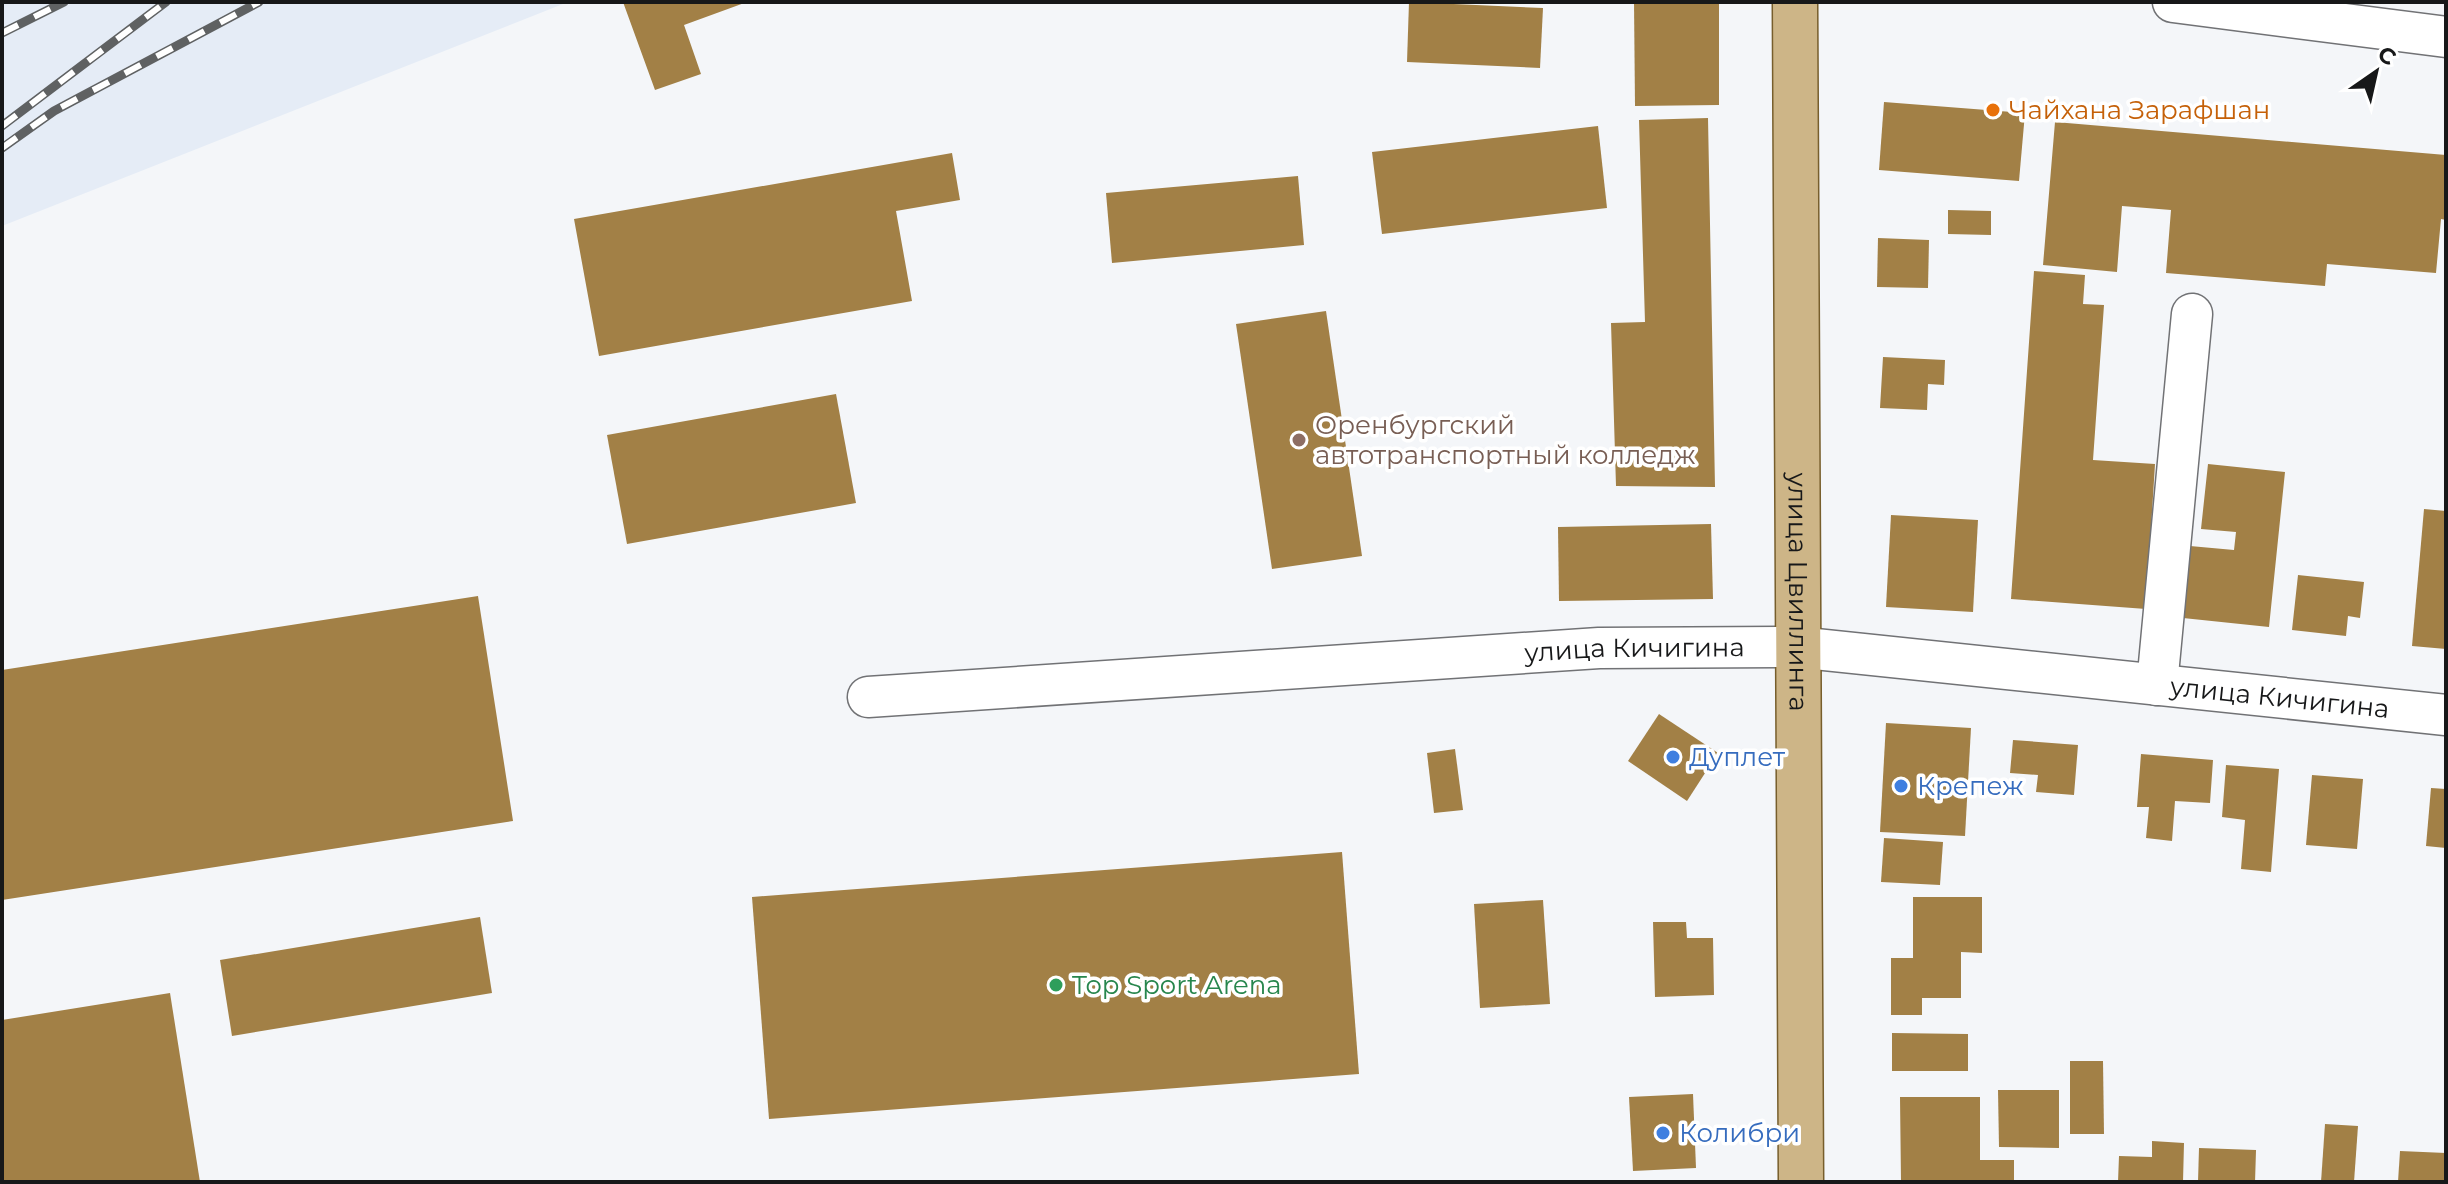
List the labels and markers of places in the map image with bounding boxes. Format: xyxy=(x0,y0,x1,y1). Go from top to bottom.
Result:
place label: Чайхана Зарафшан xyxy=(2009,94,2270,126)
marker: Чайхана Зарафшан xyxy=(1984,101,2002,119)
place label: Оренбургский автотранспортный колледж xyxy=(1315,409,1696,471)
marker: Оренбургский автотранспортный колледж xyxy=(1290,431,1308,449)
place label: Дуплет xyxy=(1689,741,1786,773)
marker: Дуплет xyxy=(1664,748,1682,766)
place label: Крепеж xyxy=(1917,770,2024,802)
marker: Крепеж xyxy=(1892,777,1910,795)
place label: Top Sport Arena xyxy=(1072,969,1282,1001)
marker: Top Sport Arena xyxy=(1047,976,1065,994)
place label: Колибри xyxy=(1679,1117,1800,1149)
marker: Колибри xyxy=(1654,1124,1672,1142)

